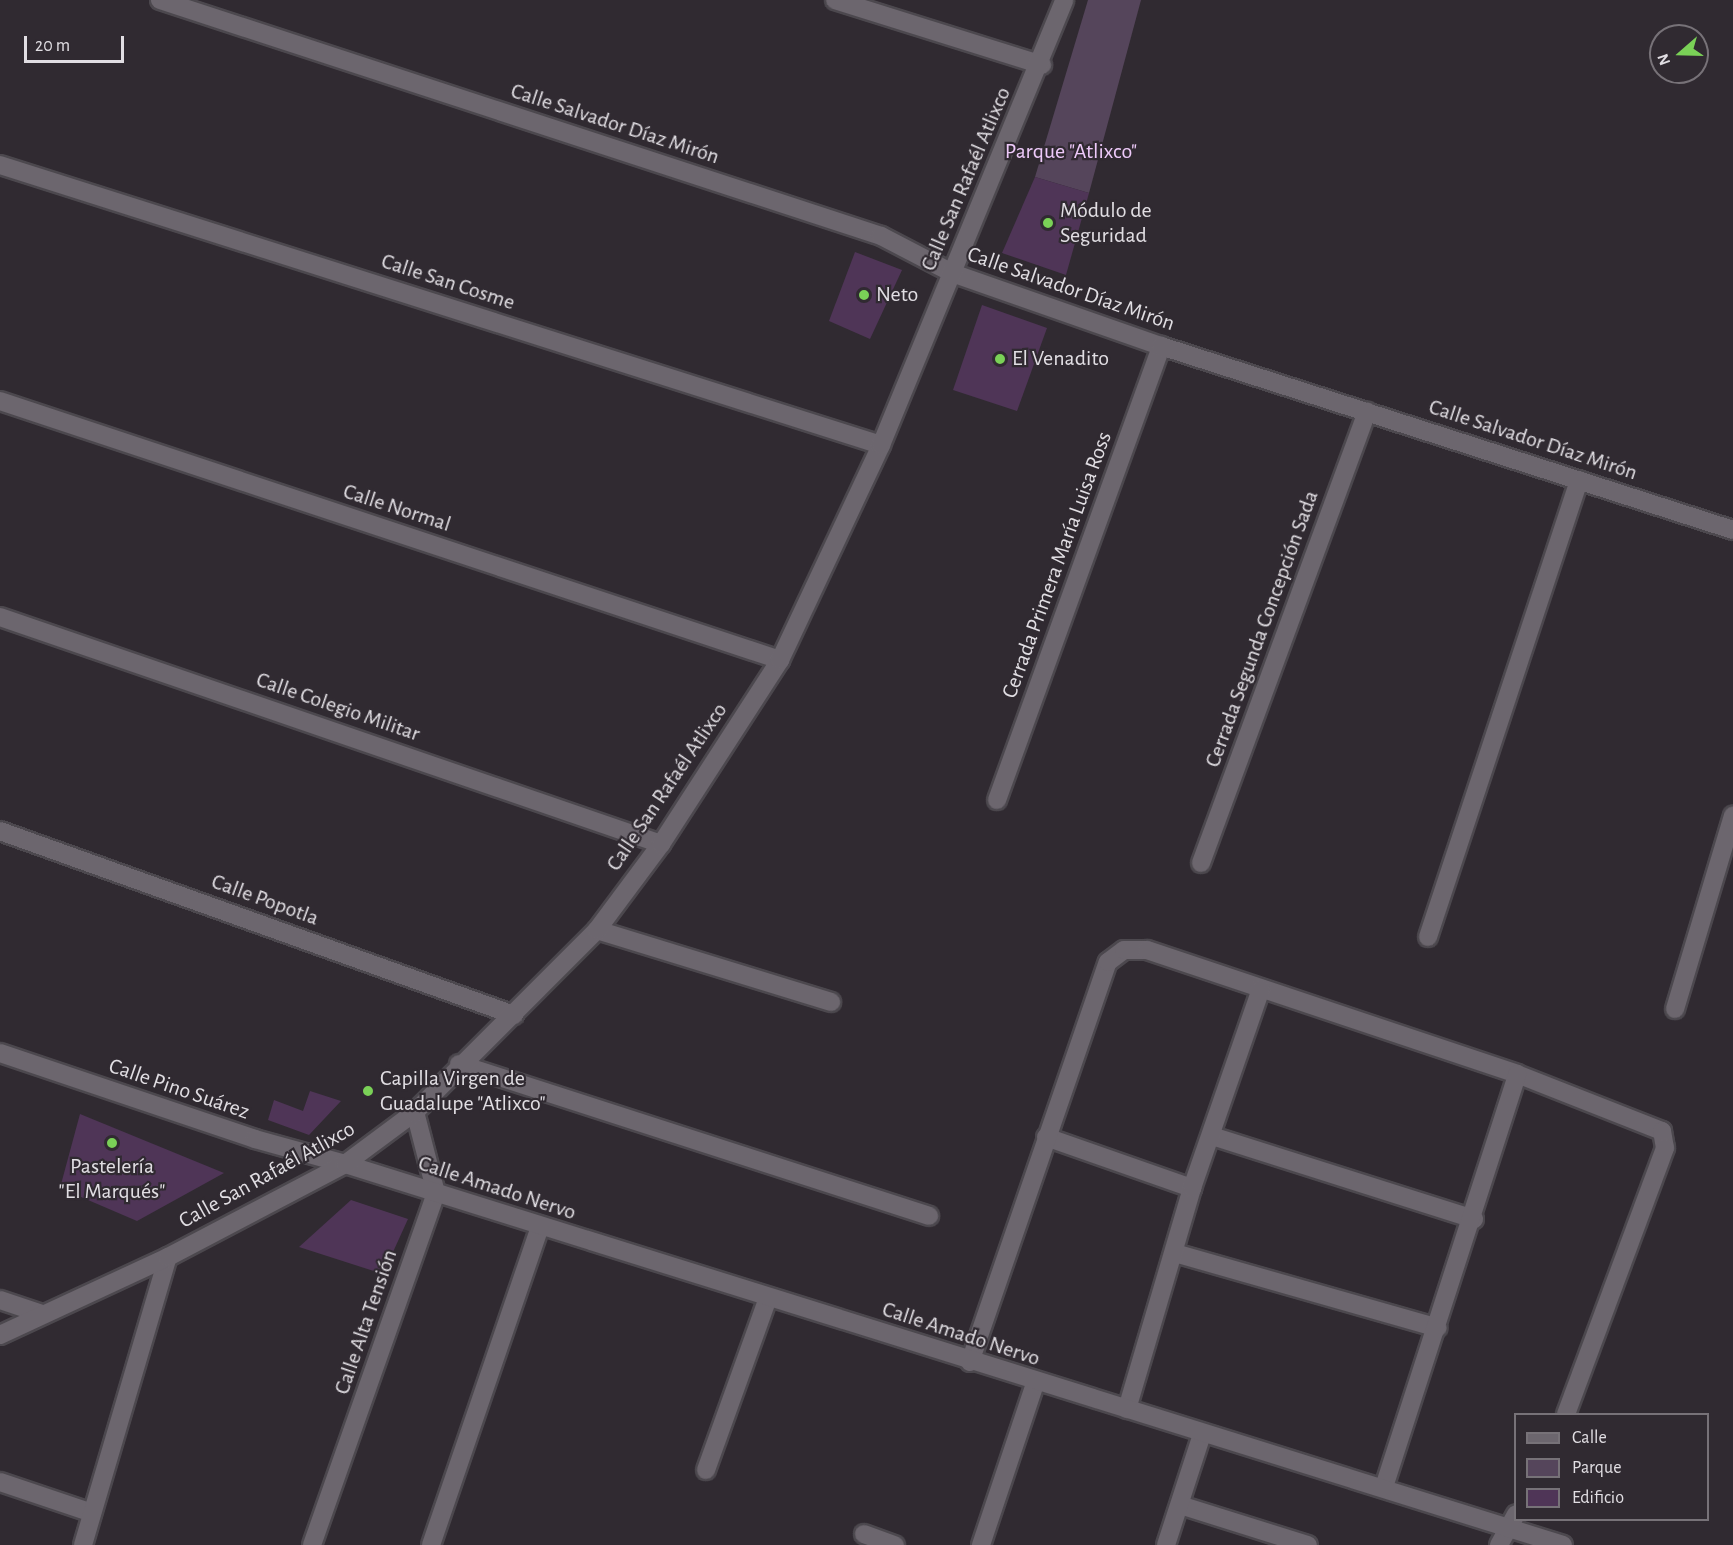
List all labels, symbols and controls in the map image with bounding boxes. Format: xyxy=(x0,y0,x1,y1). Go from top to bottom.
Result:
scale bar xyxy=(27,24,128,62)
north arrow xyxy=(1649,24,1709,84)
text: 20 m xyxy=(35,37,70,55)
text: N xyxy=(1655,52,1673,67)
street label: Calle Salvador Díaz Mirón xyxy=(507,78,723,170)
street label: Calle San Rafaél Atlixco xyxy=(915,83,1017,275)
park label: Parque "Atlixco" xyxy=(1005,139,1137,165)
place label: Módulo de Seguridad xyxy=(1060,197,1152,248)
marker: Módulo de Seguridad xyxy=(1041,216,1055,230)
street label: Calle Salvador Díaz Mirón xyxy=(964,241,1178,337)
street label: Calle San Cosme xyxy=(378,248,518,316)
place label: Neto xyxy=(876,282,918,308)
marker: Neto xyxy=(857,288,871,302)
place label: El Venadito xyxy=(1012,346,1109,372)
marker: El Venadito xyxy=(993,352,1007,366)
street label: Calle Salvador Díaz Mirón xyxy=(1425,394,1641,486)
street label: Cerrada Primera María Luisa Ross xyxy=(996,428,1118,702)
street label: Calle Normal xyxy=(340,478,454,538)
street label: Cerrada Segunda Concepción Sada xyxy=(1200,487,1324,771)
street label: Calle Colegio Militar xyxy=(253,667,423,747)
street label: Calle San Rafaél Atlixco xyxy=(601,698,733,876)
street label: Calle Popotla xyxy=(208,868,322,932)
street label: Calle Pino Suárez xyxy=(105,1053,253,1125)
place label: Capilla Virgen de Guadalupe "Atlixco" xyxy=(380,1065,546,1116)
marker: Capilla Virgen de Guadalupe "Atlixco" xyxy=(361,1084,375,1098)
street label: Calle San Rafaél Atlixco xyxy=(174,1116,360,1234)
marker: Pastelería "El Marqués" xyxy=(105,1136,119,1150)
street label: Calle Amado Nervo xyxy=(415,1150,579,1226)
place label: Pastelería "El Marqués" xyxy=(59,1153,165,1204)
street label: Calle Alta Tensión xyxy=(329,1246,403,1398)
street label: Calle Amado Nervo xyxy=(879,1296,1043,1372)
legend xyxy=(1514,1413,1709,1521)
text: Calle xyxy=(1572,1429,1607,1447)
text: Parque xyxy=(1572,1459,1621,1477)
text: Edificio xyxy=(1572,1489,1624,1507)

